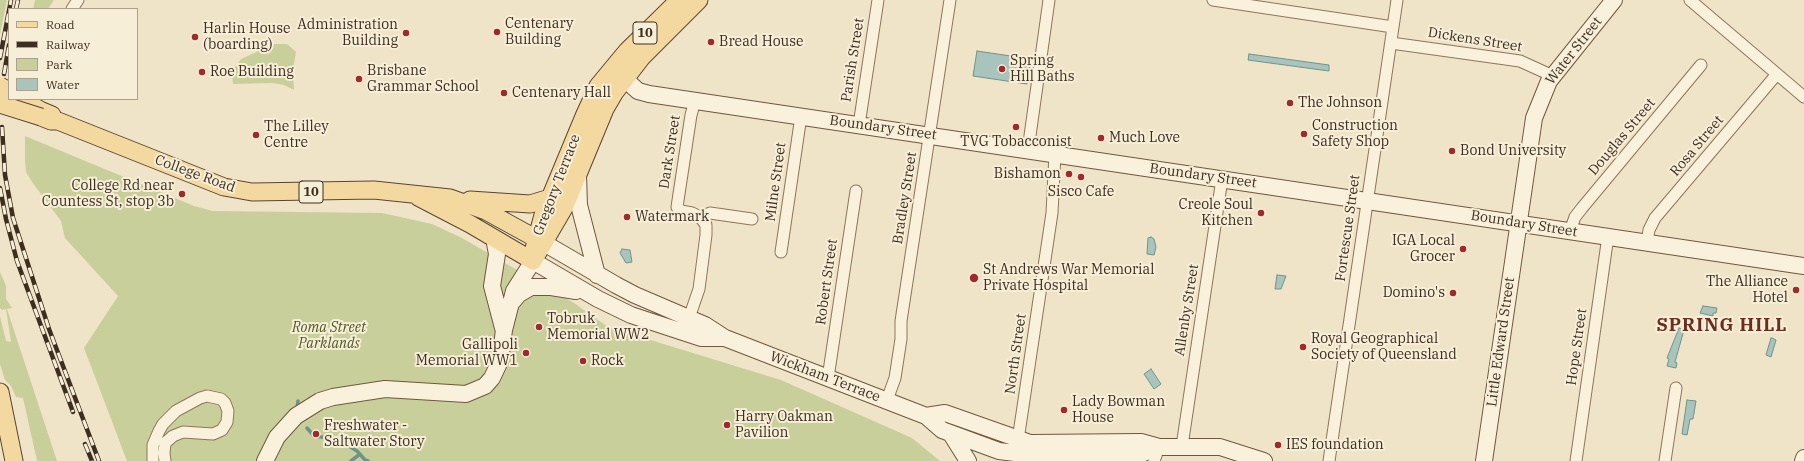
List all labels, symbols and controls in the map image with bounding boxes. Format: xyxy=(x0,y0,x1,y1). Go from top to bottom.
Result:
legend xyxy=(8,8,138,100)
street label: Water Street xyxy=(1542,14,1606,88)
place label: Centenary Building xyxy=(505,16,574,48)
text: Road xyxy=(46,17,75,32)
place label: Administration Building xyxy=(297,17,398,50)
street label: Parish Street xyxy=(838,17,868,103)
place label: Harlin House (boarding) xyxy=(203,21,291,54)
road number: 10 xyxy=(633,22,657,44)
street label: Dickens Street xyxy=(1427,24,1523,56)
marker: Centenary Building xyxy=(492,27,502,37)
marker: Administration Building xyxy=(401,28,411,38)
marker: Harlin House (boarding) xyxy=(190,32,200,42)
place label: Bread House xyxy=(719,34,804,50)
text: Railway xyxy=(46,37,90,52)
marker: Bread House xyxy=(706,37,716,47)
place label: Spring Hill Baths xyxy=(1010,53,1074,86)
text: Park xyxy=(46,57,72,72)
place label: Brisbane Grammar School xyxy=(367,63,479,96)
place label: Roe Building xyxy=(210,64,294,80)
marker: Spring Hill Baths xyxy=(997,64,1007,74)
marker: Roe Building xyxy=(197,67,207,77)
marker: Brisbane Grammar School xyxy=(354,74,364,84)
text: Water xyxy=(46,77,79,92)
place label: Centenary Hall xyxy=(512,85,611,101)
marker: Centenary Hall xyxy=(499,88,509,98)
place label: The Johnson xyxy=(1298,95,1382,111)
street label: Douglas Street xyxy=(1585,95,1659,179)
marker: The Johnson xyxy=(1285,98,1295,108)
street label: Boundary Street xyxy=(828,112,938,144)
street label: Rosa Street xyxy=(1667,112,1727,180)
street label: Dark Street xyxy=(656,114,684,190)
place label: Construction Safety Shop xyxy=(1312,118,1398,150)
place label: The Lilley Centre xyxy=(264,119,329,152)
marker: TVG Tobacconist xyxy=(1011,122,1021,132)
marker: Construction Safety Shop xyxy=(1299,129,1309,139)
marker: The Lilley Centre xyxy=(251,130,261,140)
place label: Much Love xyxy=(1109,130,1180,146)
street label: Gregory Terrace xyxy=(530,132,584,238)
marker: Much Love xyxy=(1096,133,1106,143)
place label: TVG Tobacconist xyxy=(960,134,1072,150)
street label: Milne Street xyxy=(762,141,790,223)
place label: Bond University xyxy=(1460,143,1566,159)
marker: Bond University xyxy=(1447,146,1457,156)
street label: Bradley Street xyxy=(889,151,921,245)
street label: College Road xyxy=(152,152,238,196)
street label: Boundary Street xyxy=(1148,160,1258,192)
place label: Bishamon xyxy=(994,166,1061,182)
marker: Bishamon xyxy=(1064,169,1074,179)
marker: Sisco Cafe xyxy=(1076,172,1086,182)
street label: Fortescue Street xyxy=(1332,174,1364,282)
place label: College Rd near Countess St, stop 3b xyxy=(42,178,174,210)
road number: 10 xyxy=(299,181,323,203)
place label: Sisco Cafe xyxy=(1048,184,1114,200)
marker: College Rd near Countess St, stop 3b xyxy=(177,189,187,199)
place label: Creole Soul Kitchen xyxy=(1179,197,1253,230)
street label: Boundary Street xyxy=(1469,207,1579,241)
marker: Creole Soul Kitchen xyxy=(1256,208,1266,218)
place label: Watermark xyxy=(635,209,709,225)
marker: Watermark xyxy=(622,212,632,222)
place label: IGA Local Grocer xyxy=(1392,233,1455,266)
street label: Robert Street xyxy=(813,238,841,326)
marker: IGA Local Grocer xyxy=(1458,244,1468,254)
place label: St Andrews War Memorial Private Hospital xyxy=(983,262,1154,294)
street label: Allenby Street xyxy=(1171,263,1203,357)
marker: St Andrews War Memorial Private Hospital xyxy=(968,272,980,284)
place label: The Alliance Hotel xyxy=(1706,274,1788,306)
street label: Little Edward Street xyxy=(1484,276,1518,408)
place label: Domino's xyxy=(1383,285,1445,301)
marker: The Alliance Hotel xyxy=(1791,285,1801,295)
marker: Domino's xyxy=(1448,288,1458,298)
street label: Hope Street xyxy=(1563,307,1591,387)
place label: Tobruk Memorial WW2 xyxy=(547,311,649,344)
street label: North Street xyxy=(1002,313,1030,395)
district label: SPRING HILL xyxy=(1657,315,1787,337)
park label: Roma Street Parklands xyxy=(292,320,366,352)
marker: Tobruk Memorial WW2 xyxy=(534,322,544,332)
place label: Royal Geographical Society of Queensland xyxy=(1311,331,1457,364)
place label: Gallipoli Memorial WW1 xyxy=(416,337,518,370)
marker: Royal Geographical Society of Queensland xyxy=(1298,342,1308,352)
marker: Gallipoli Memorial WW1 xyxy=(521,348,531,358)
street label: Wickham Terrace xyxy=(767,348,883,406)
place label: Rock xyxy=(591,353,624,369)
marker: Rock xyxy=(578,356,588,366)
place label: Lady Bowman House xyxy=(1072,394,1165,426)
marker: Lady Bowman House xyxy=(1059,405,1069,415)
place label: Harry Oakman Pavilion xyxy=(735,409,833,442)
place label: Freshwater - Saltwater Story xyxy=(324,418,424,450)
marker: Harry Oakman Pavilion xyxy=(722,420,732,430)
marker: Freshwater - Saltwater Story xyxy=(311,429,321,439)
place label: IES foundation xyxy=(1286,437,1384,453)
marker: IES foundation xyxy=(1273,440,1283,450)

